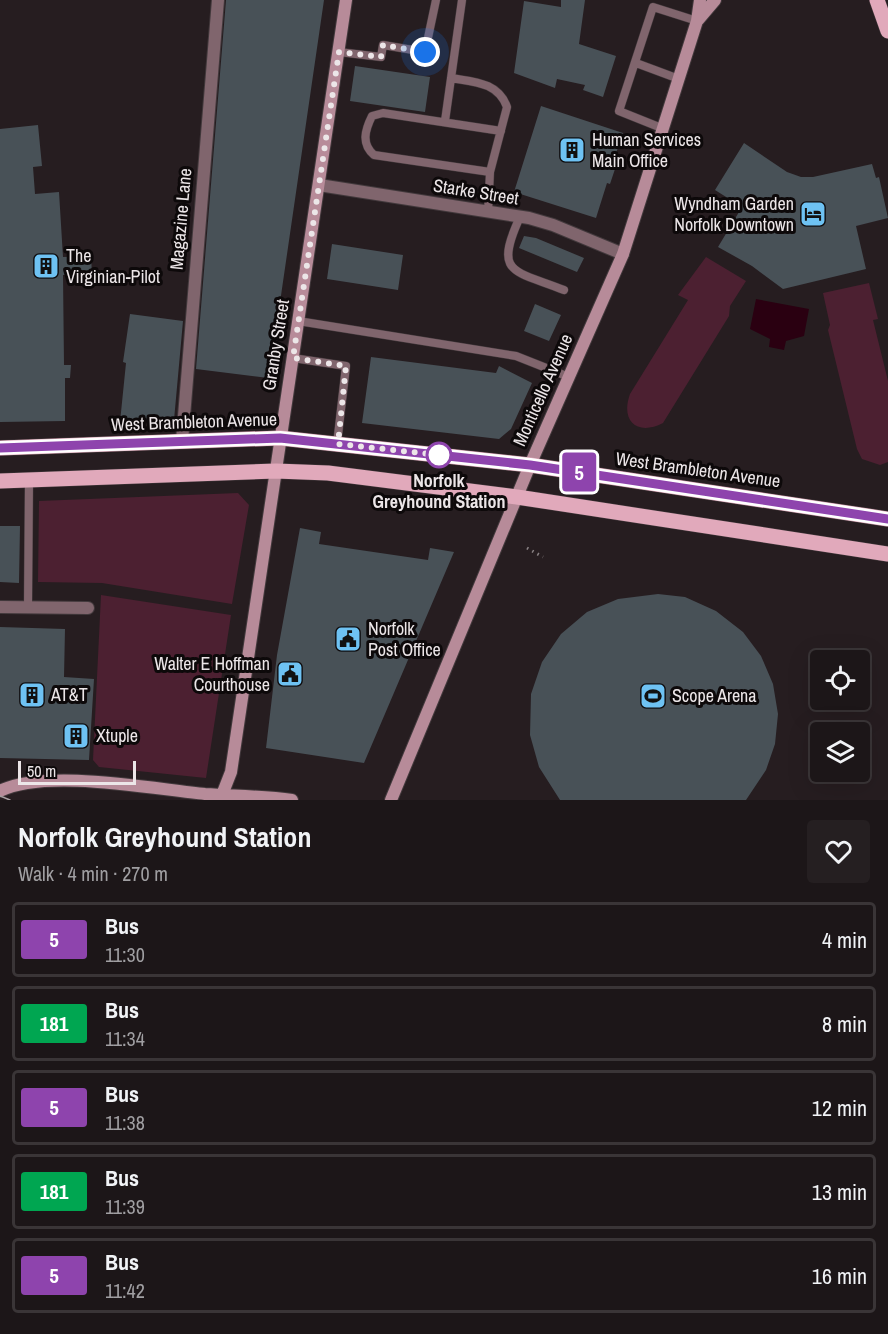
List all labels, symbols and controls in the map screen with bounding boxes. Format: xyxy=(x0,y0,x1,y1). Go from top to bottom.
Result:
your location xyxy=(410,37,440,67)
place label: Human Services Main Office xyxy=(592,127,701,173)
building icon: Human Services Main Office xyxy=(557,135,587,165)
street label: Magazine Lane xyxy=(164,167,197,271)
street label: Starke Street xyxy=(432,172,521,211)
place label: Wyndham Garden Norfolk Downtown xyxy=(674,191,794,237)
hotel icon: Wyndham Garden Norfolk Downtown xyxy=(798,199,828,229)
place label: The Virginian-Pilot xyxy=(66,243,160,289)
building icon: The Virginian-Pilot xyxy=(31,251,61,281)
street label: Granby Street xyxy=(256,298,295,392)
street label: Monticello Avenue xyxy=(507,330,578,450)
street label: West Brambleton Avenue xyxy=(111,406,277,437)
marker: Norfolk Greyhound Station xyxy=(426,442,452,468)
street label: West Brambleton Avenue xyxy=(614,446,782,493)
line badge: 5 xyxy=(560,452,598,492)
text: 5 xyxy=(574,458,584,487)
place label: Norfolk Greyhound Station xyxy=(373,468,505,514)
place label: Norfolk Post Office xyxy=(368,616,441,662)
public building icon: Norfolk Post Office xyxy=(333,624,363,654)
map controls xyxy=(810,650,870,782)
button: locate xyxy=(810,650,870,710)
place label: Walter E Hoffman Courthouse xyxy=(154,651,270,697)
public building icon: Walter E Hoffman Courthouse xyxy=(275,659,305,689)
building icon: AT&T xyxy=(17,680,47,710)
sports icon: Scope Arena xyxy=(638,681,668,711)
place label: AT&T xyxy=(50,682,88,707)
place label: Scope Arena xyxy=(672,683,757,708)
building icon: Xtuple xyxy=(61,721,91,751)
button: layers xyxy=(810,722,870,782)
place label: Xtuple xyxy=(96,723,138,748)
scale bar xyxy=(18,758,136,786)
text: 50 m xyxy=(27,760,56,782)
text: Norfolk Greyhound Station xyxy=(18,818,311,856)
button: heart xyxy=(807,820,870,883)
text: Walk · 4 min · 270 m xyxy=(18,860,168,887)
text: Bus xyxy=(105,911,139,941)
text: 5 xyxy=(49,925,59,954)
text: 4 min xyxy=(822,925,867,955)
text: 11:30 xyxy=(105,941,145,968)
text: Bus xyxy=(105,995,139,1025)
text: 181 xyxy=(40,1009,68,1038)
text: 8 min xyxy=(822,1009,867,1039)
text: 11:34 xyxy=(105,1025,145,1052)
text: Bus xyxy=(105,1079,139,1109)
text: 5 xyxy=(49,1093,59,1122)
text: 12 min xyxy=(812,1093,867,1123)
text: 11:38 xyxy=(105,1109,145,1136)
text: Bus xyxy=(105,1163,139,1193)
text: 181 xyxy=(40,1177,68,1206)
text: 13 min xyxy=(812,1177,867,1207)
text: 11:39 xyxy=(105,1193,145,1220)
text: Bus xyxy=(105,1247,139,1277)
text: 5 xyxy=(49,1261,59,1290)
text: 16 min xyxy=(812,1261,867,1291)
text: 11:42 xyxy=(105,1277,145,1304)

